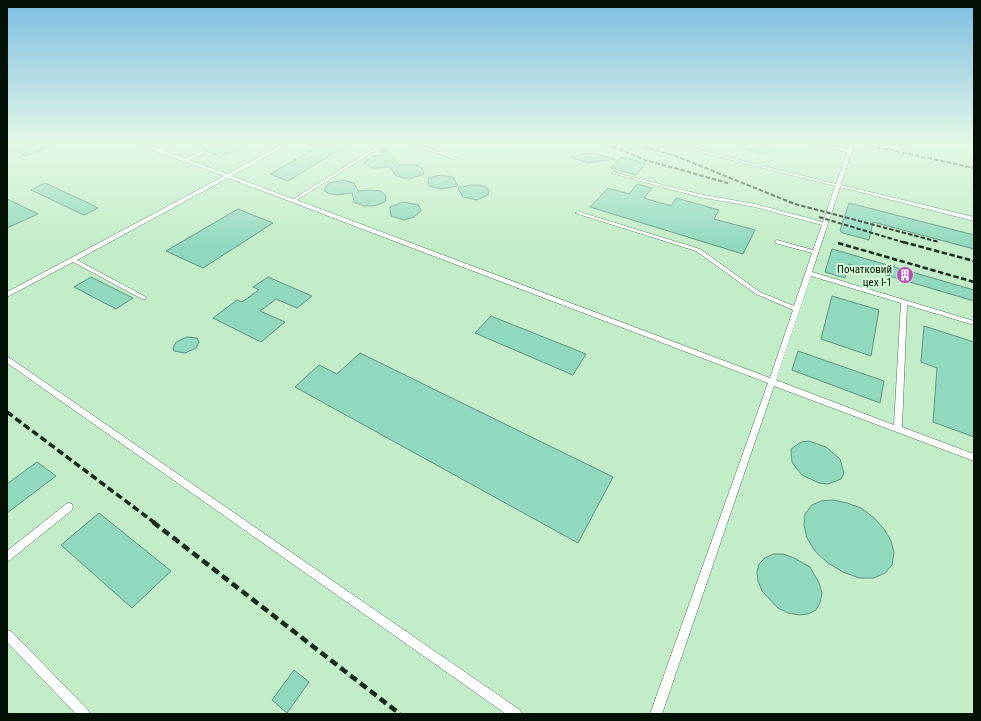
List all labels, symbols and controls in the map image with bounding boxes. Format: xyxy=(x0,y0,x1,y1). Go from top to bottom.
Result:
place label: Початковий цех І-1 xyxy=(837,263,892,289)
building icon: Початковий цех І-1 xyxy=(895,265,915,285)

